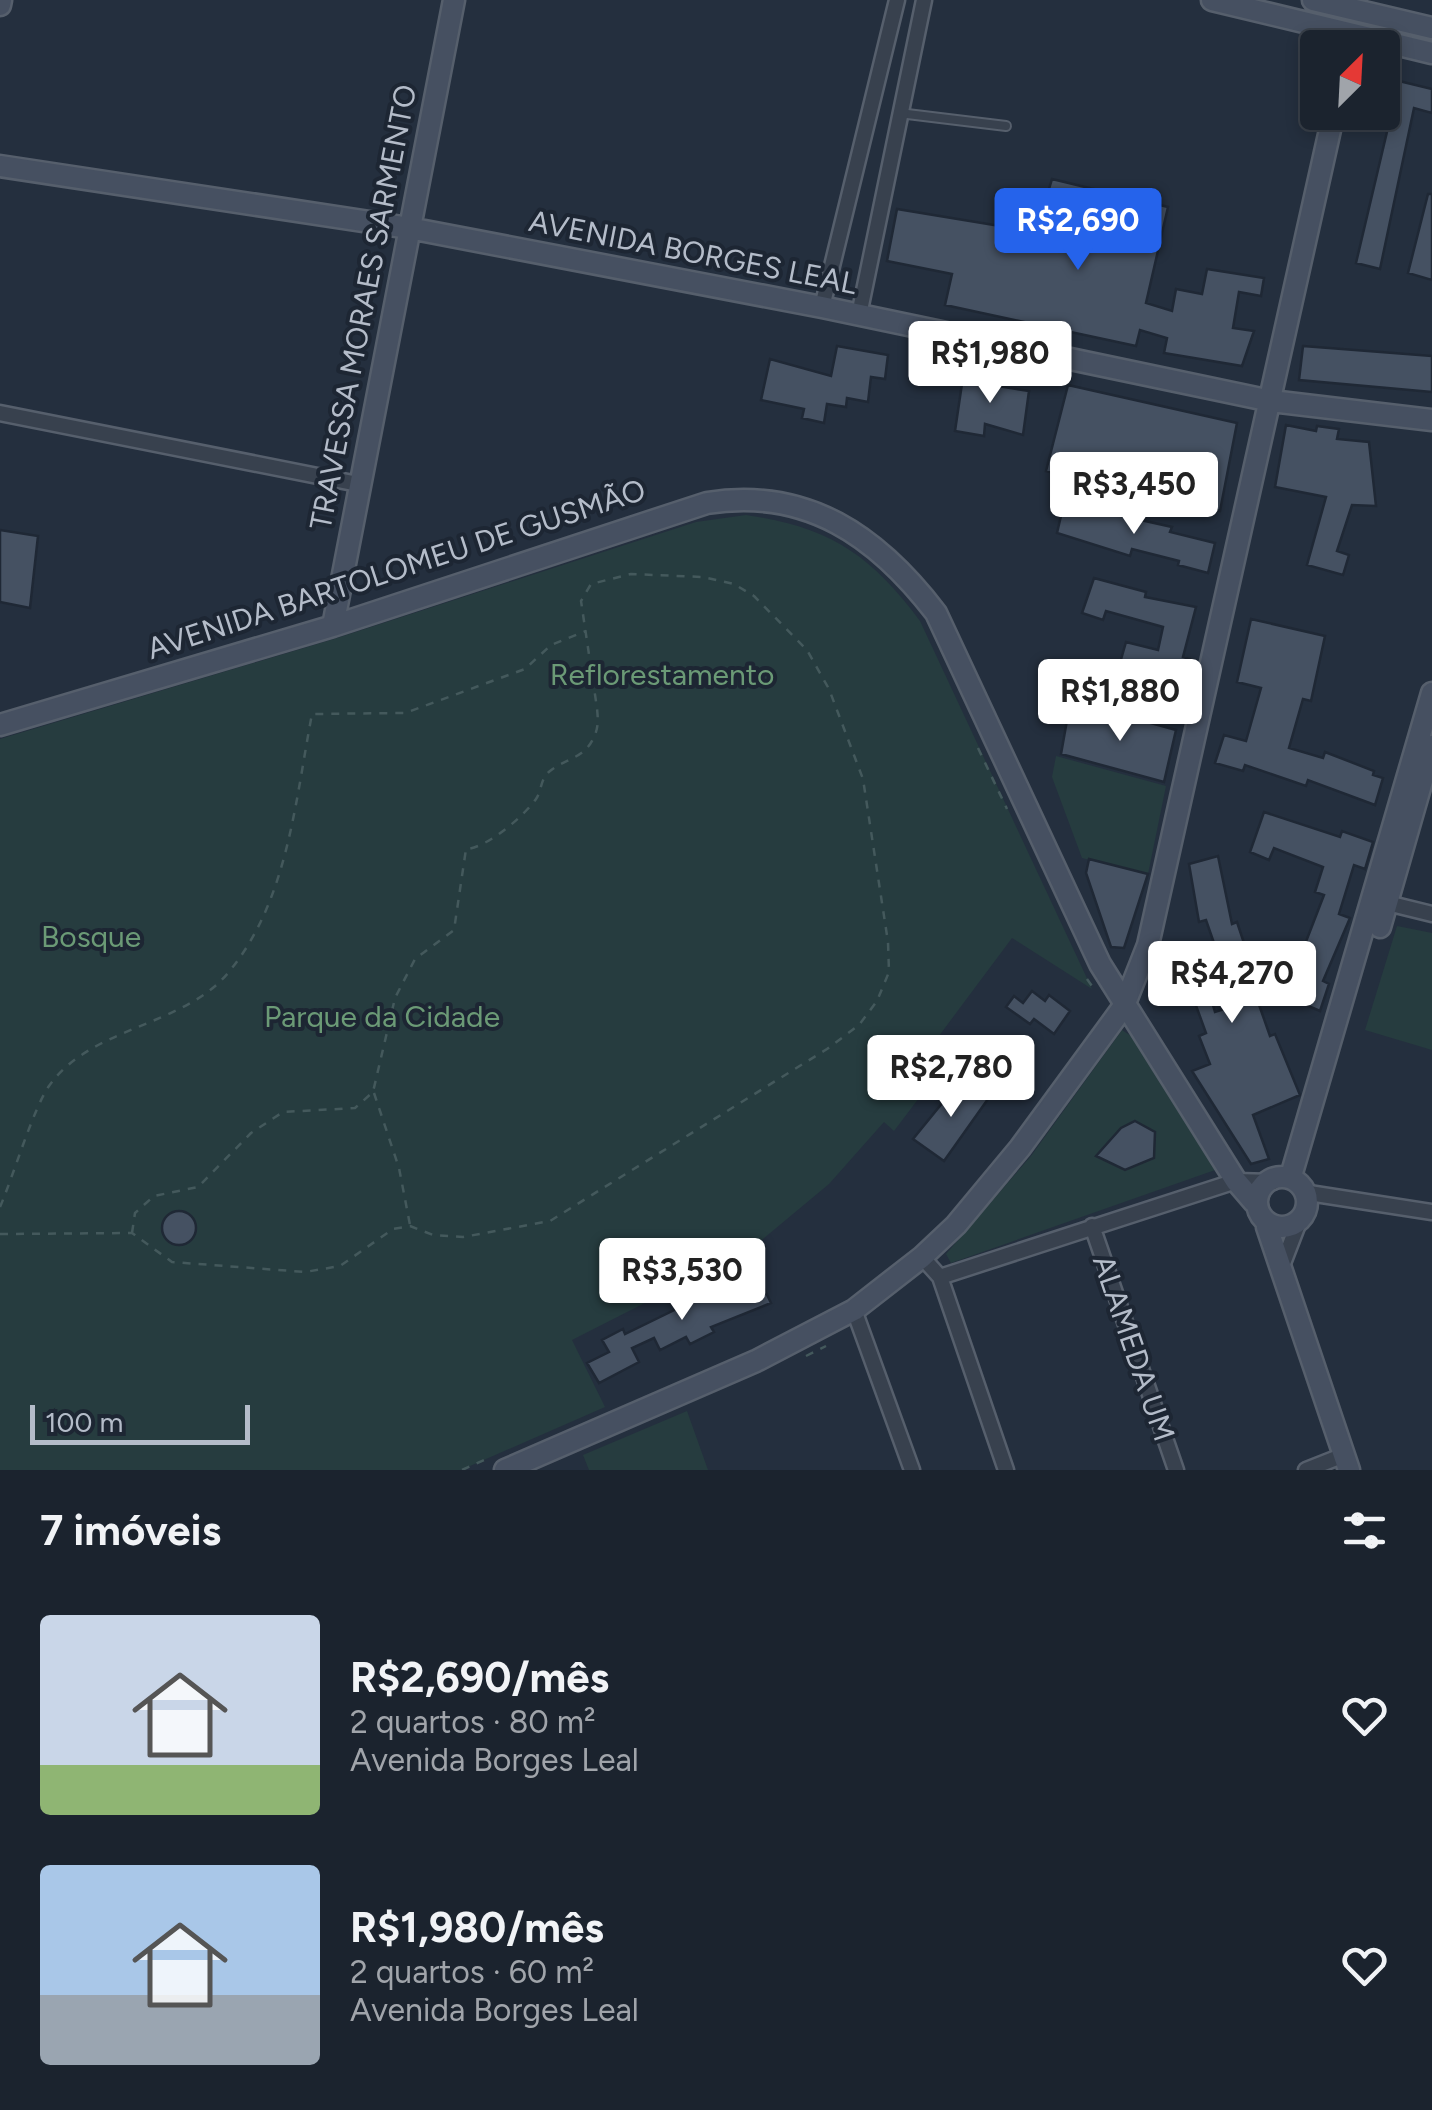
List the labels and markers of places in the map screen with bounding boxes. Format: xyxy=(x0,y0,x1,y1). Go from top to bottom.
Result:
pin: R$2,690 xyxy=(986,188,1170,273)
pin: R$1,980 xyxy=(898,321,1082,406)
pin: R$3,450 xyxy=(1042,452,1226,537)
pin: R$1,880 xyxy=(1028,659,1212,744)
pin: R$4,270 xyxy=(1140,941,1324,1026)
pin: R$2,780 xyxy=(859,1035,1043,1120)
pin: R$3,530 xyxy=(590,1238,774,1323)

